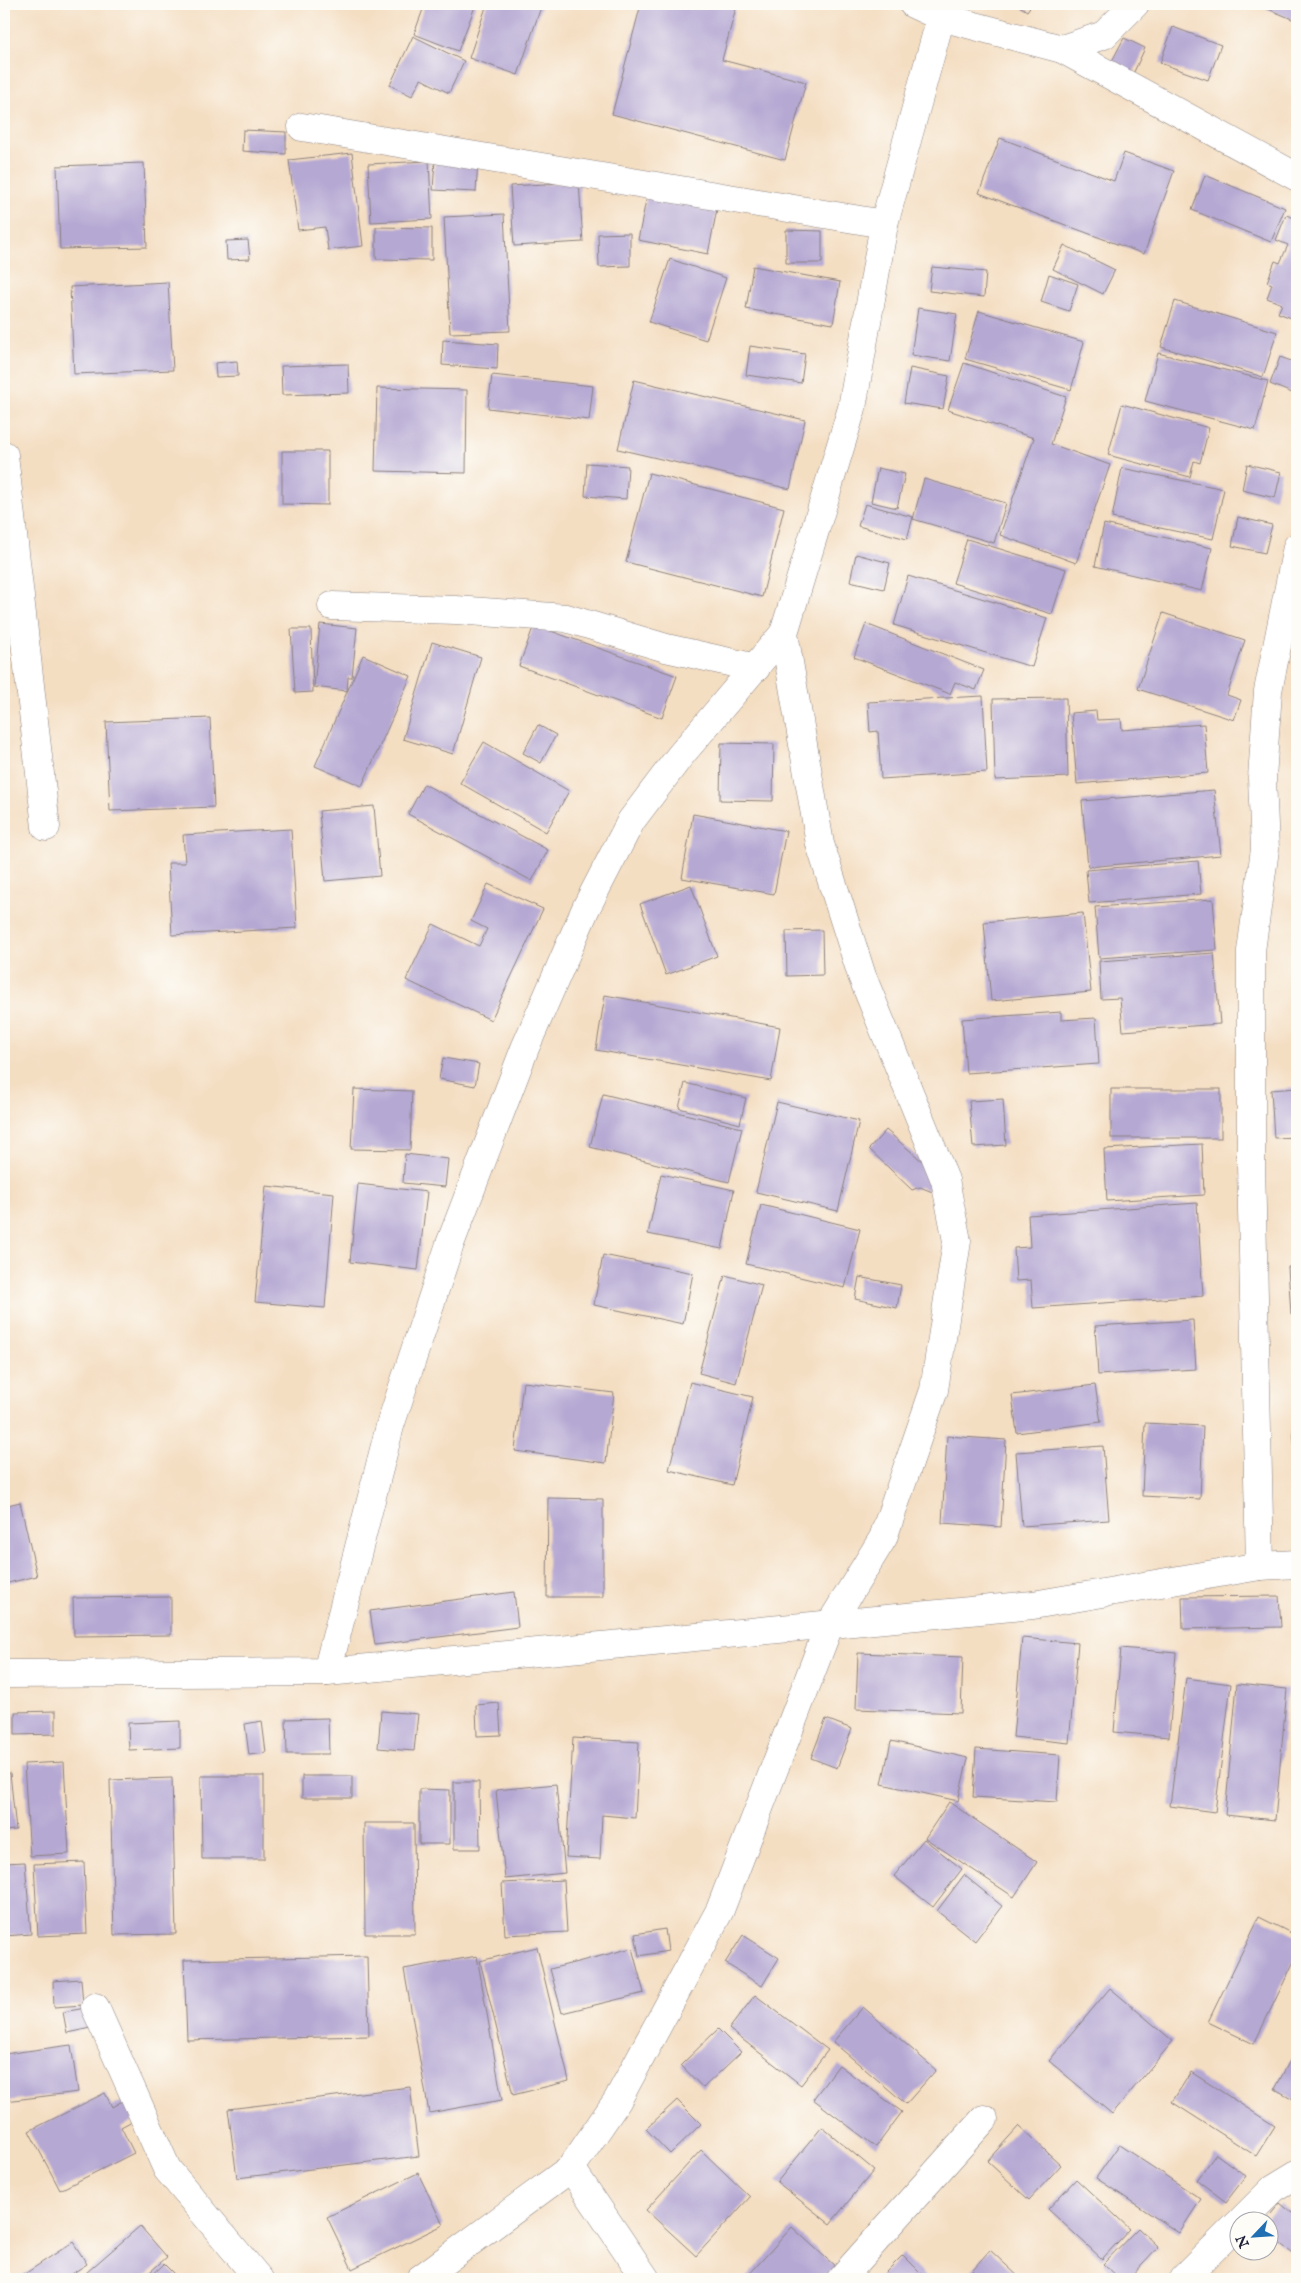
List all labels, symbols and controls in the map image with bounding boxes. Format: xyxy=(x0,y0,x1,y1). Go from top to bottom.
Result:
north arrow xyxy=(1228,2210,1278,2260)
text: N xyxy=(1232,2232,1254,2251)

